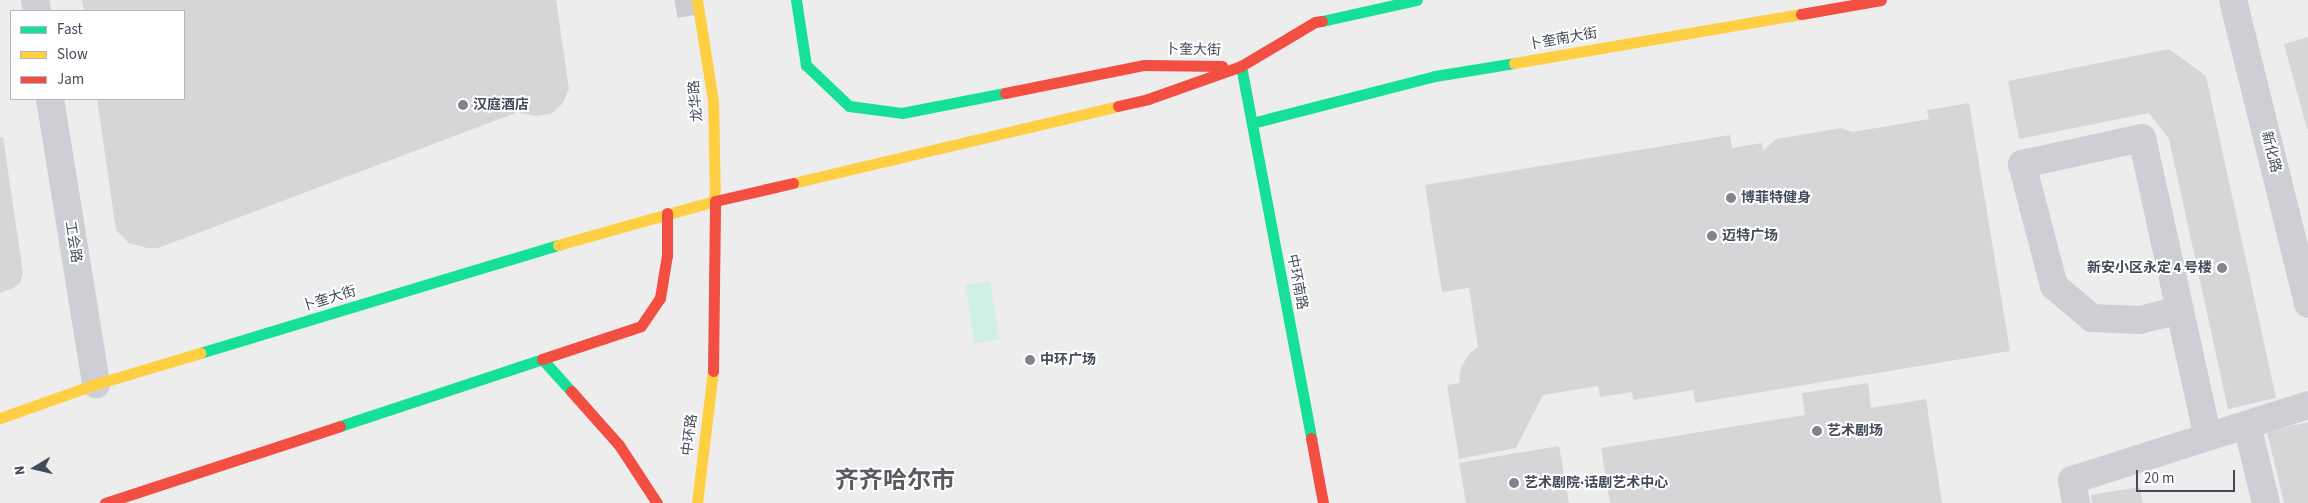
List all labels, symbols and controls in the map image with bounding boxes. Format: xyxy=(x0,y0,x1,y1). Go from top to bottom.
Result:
legend xyxy=(10,10,185,100)
text: Fast xyxy=(57,19,83,40)
street label: 卜奎南大街 xyxy=(1527,25,1599,53)
street label: 卜奎大街 xyxy=(1165,41,1221,59)
text: Slow xyxy=(57,44,88,65)
text: Jam xyxy=(57,69,84,90)
street label: 龙华路 xyxy=(686,79,706,123)
place label: 汉庭酒店 xyxy=(473,97,529,113)
marker: 汉庭酒店 xyxy=(457,99,469,111)
street label: 新化路 xyxy=(2258,130,2284,174)
place label: 博菲特健身 xyxy=(1741,190,1811,206)
marker: 博菲特健身 xyxy=(1725,192,1737,204)
street label: 工会路 xyxy=(61,220,85,264)
place label: 迈特广场 xyxy=(1722,228,1778,244)
marker: 迈特广场 xyxy=(1706,230,1718,242)
street label: 中环南路 xyxy=(1283,253,1311,311)
place label: 新安小区永定 4 号楼 xyxy=(2087,260,2212,276)
marker: 新安小区永定 4 号楼 xyxy=(2216,262,2228,274)
street label: 卜奎大街 xyxy=(300,283,358,315)
place label: 中环广场 xyxy=(1040,352,1096,368)
marker: 中环广场 xyxy=(1024,354,1036,366)
street label: 中环路 xyxy=(679,413,701,457)
place label: 艺术剧场 xyxy=(1827,423,1883,439)
marker: 艺术剧场 xyxy=(1811,425,1823,437)
north arrow xyxy=(10,443,60,493)
scale bar xyxy=(2138,460,2237,492)
text: N xyxy=(10,464,31,477)
district label: 齐齐哈尔市 xyxy=(835,467,955,495)
text: 20 m xyxy=(2144,468,2174,489)
place label: 艺术剧院·话剧艺术中心 xyxy=(1524,475,1668,491)
marker: 艺术剧院·话剧艺术中心 xyxy=(1508,477,1520,489)

